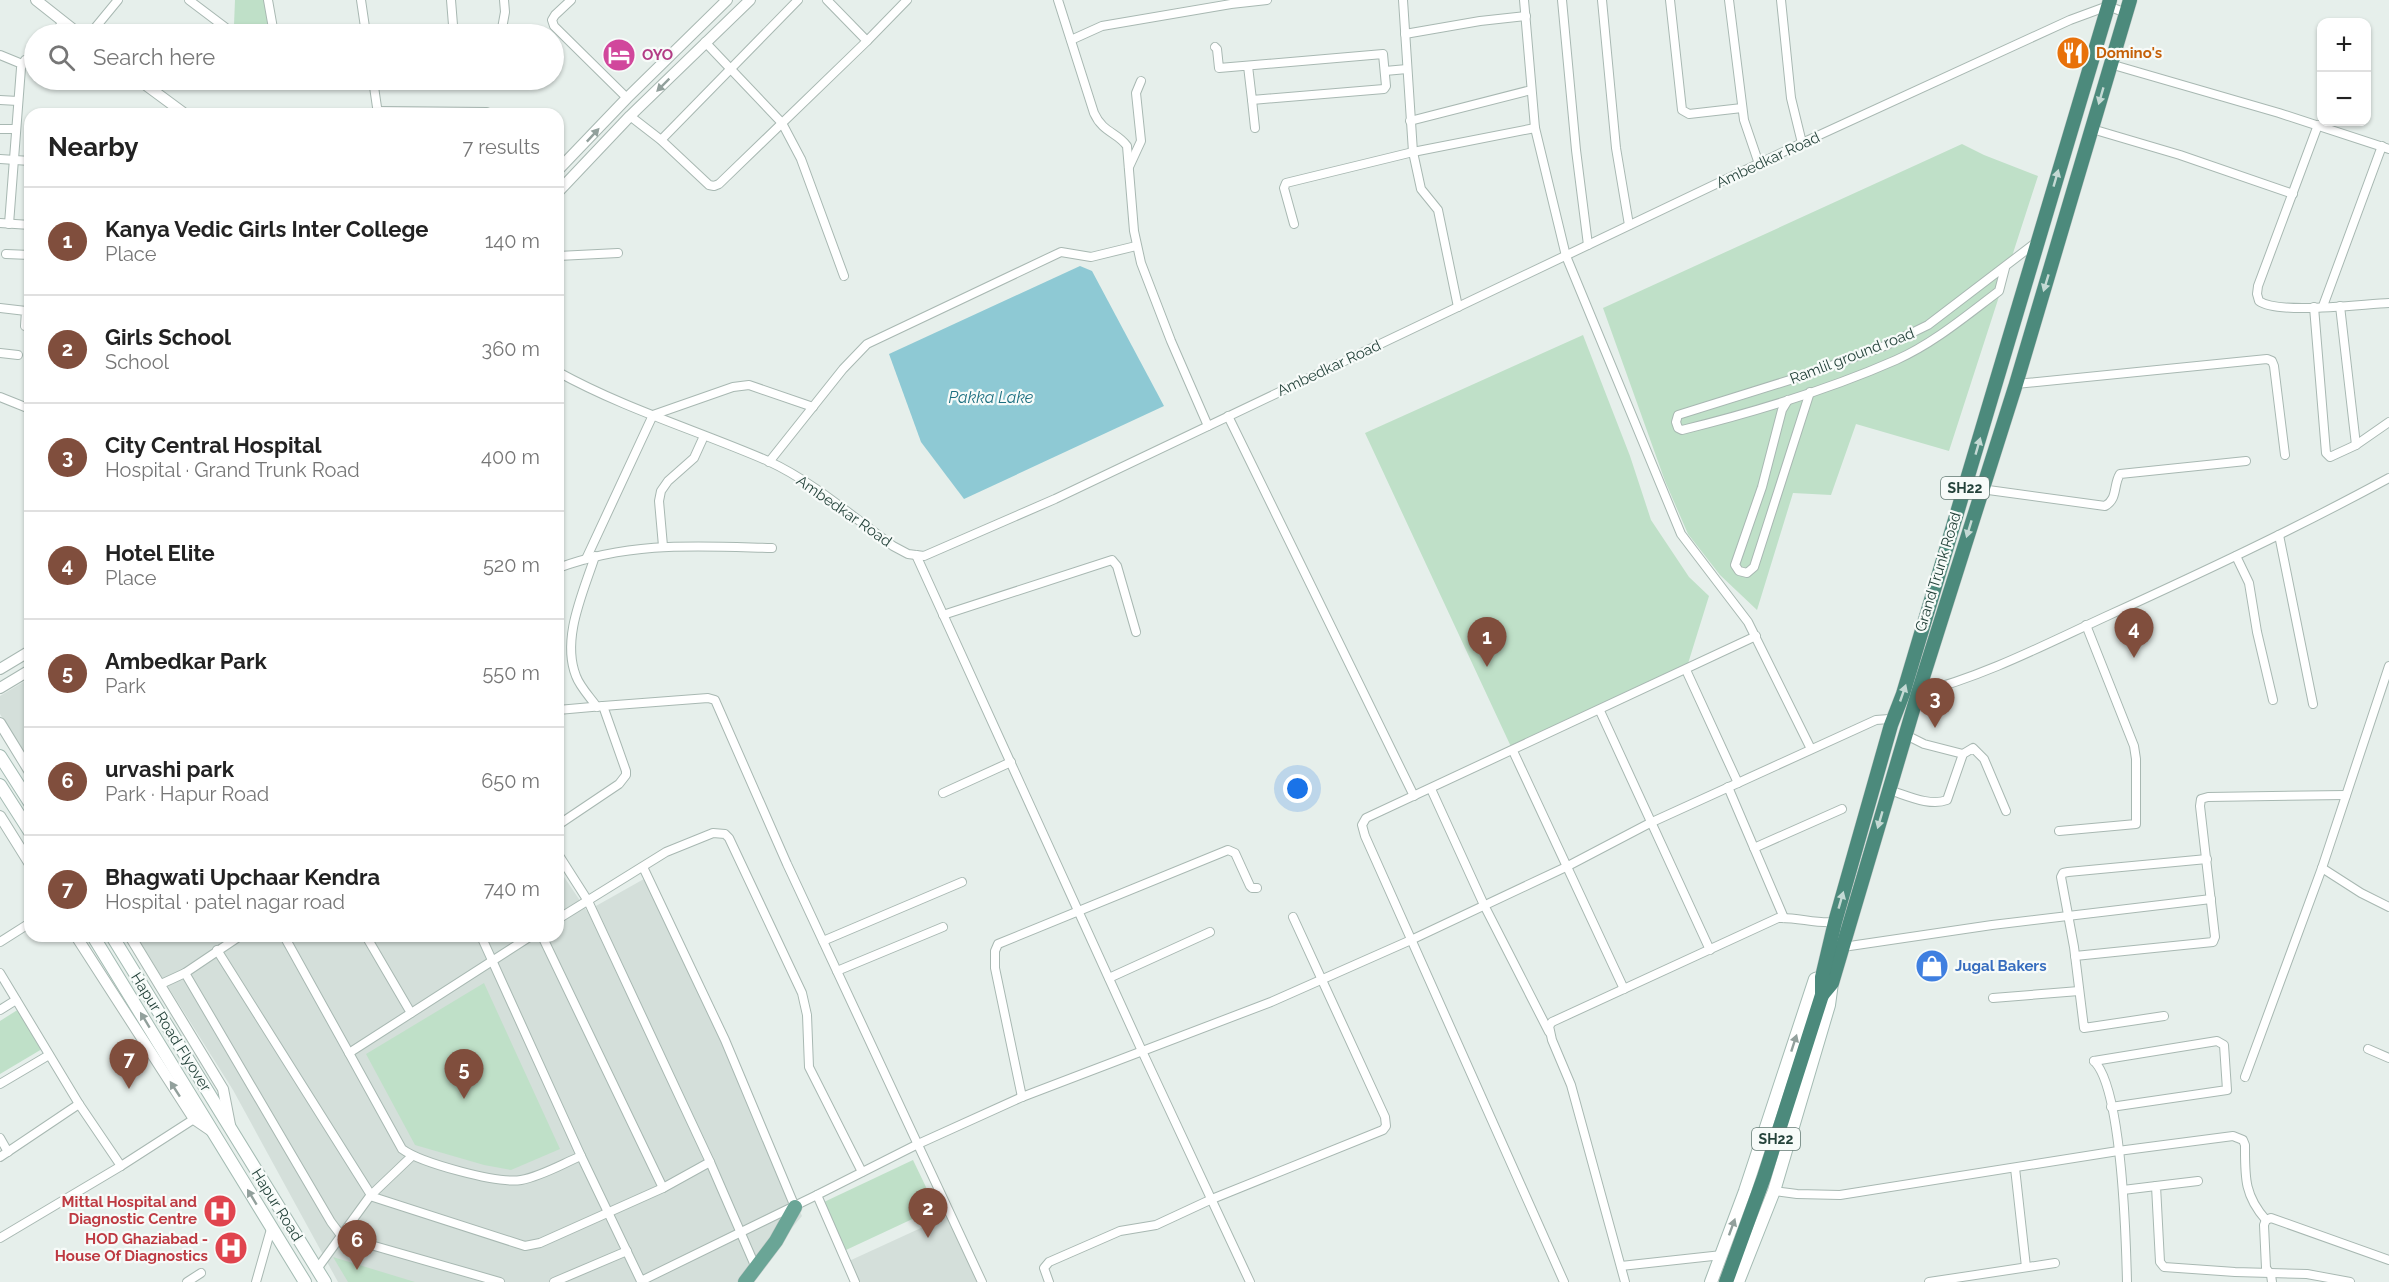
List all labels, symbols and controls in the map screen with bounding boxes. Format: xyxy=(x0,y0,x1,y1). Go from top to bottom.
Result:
map controls xyxy=(2317,18,2371,126)
button: + xyxy=(2317,18,2371,72)
search box xyxy=(24,24,564,90)
restaurant icon: Domino's xyxy=(2055,35,2091,71)
hotel icon: OYO xyxy=(601,37,637,73)
icon: search xyxy=(45,41,78,74)
text: Search here xyxy=(93,44,215,70)
place label: Domino's xyxy=(2096,44,2162,62)
place label: OYO xyxy=(642,46,673,64)
button: − xyxy=(2317,72,2371,126)
one-way arrow xyxy=(656,77,670,91)
one-way arrow xyxy=(2096,87,2105,105)
one-way arrow xyxy=(586,128,599,143)
street label: Ambedkar Road xyxy=(1713,128,1823,192)
text: Nearby xyxy=(48,132,138,162)
text: 7 results xyxy=(462,135,540,159)
one-way arrow xyxy=(2052,169,2061,187)
text: Kanya Vedic Girls Inter College xyxy=(105,216,429,242)
text: 1 xyxy=(63,229,72,253)
text: 140 m xyxy=(485,229,540,253)
text: Place xyxy=(105,242,156,266)
one-way arrow xyxy=(2041,274,2050,292)
text: Girls School xyxy=(105,324,231,350)
street label: Ramlil ground road xyxy=(1787,324,1917,388)
street label: Ambedkar Road xyxy=(1274,336,1384,400)
text: 2 xyxy=(62,337,73,361)
text: 360 m xyxy=(482,337,540,361)
text: School xyxy=(105,350,169,374)
water label: Pakka Lake xyxy=(949,388,1034,407)
text: City Central Hospital xyxy=(105,432,322,458)
one-way arrow xyxy=(1973,437,1983,455)
text: 3 xyxy=(62,445,73,469)
text: 400 m xyxy=(481,445,540,469)
text: Hospital · Grand Trunk Road xyxy=(105,458,360,482)
street label: Ambedkar Road xyxy=(793,471,895,551)
road number: SH22 xyxy=(1941,477,1989,499)
street label: Grand Trunk Road xyxy=(1911,510,1965,634)
one-way arrow xyxy=(1964,520,1973,538)
text: Hotel Elite xyxy=(105,540,215,566)
text: 4 xyxy=(62,553,73,577)
text: 520 m xyxy=(483,553,540,577)
text: Place xyxy=(105,566,156,590)
pin: 4 xyxy=(2114,608,2154,658)
pin: 1 xyxy=(1468,618,1506,667)
text: Ambedkar Park xyxy=(105,648,267,674)
text: 5 xyxy=(62,661,73,685)
text: 550 m xyxy=(482,661,540,685)
text: Park xyxy=(105,674,146,698)
pin: 3 xyxy=(1916,678,1954,728)
one-way arrow xyxy=(1899,684,1908,702)
text: urvashi park xyxy=(105,756,234,782)
text: 6 xyxy=(61,769,74,793)
text: 650 m xyxy=(481,769,540,793)
your location xyxy=(1283,774,1312,803)
text: Park · Hapur Road xyxy=(105,782,269,806)
one-way arrow xyxy=(1875,811,1884,829)
text: Bhagwati Upchaar Kendra xyxy=(105,864,380,890)
text: 7 xyxy=(62,877,73,901)
text: 740 m xyxy=(484,877,540,901)
text: Hospital · patel nagar road xyxy=(105,890,345,914)
one-way arrow xyxy=(1837,891,1846,909)
shop icon: Jugal Bakers xyxy=(1914,948,1950,984)
place label: Jugal Bakers xyxy=(1955,957,2047,975)
street label: Hapur Road Flyover xyxy=(127,969,215,1095)
one-way arrow xyxy=(139,1012,150,1028)
one-way arrow xyxy=(1790,1034,1799,1052)
pin: 7 xyxy=(110,1040,148,1089)
pin: 5 xyxy=(444,1050,484,1099)
one-way arrow xyxy=(169,1081,180,1097)
road number: SH22 xyxy=(1752,1128,1800,1150)
street label: Hapur Road xyxy=(248,1165,306,1245)
pin: 2 xyxy=(908,1188,948,1238)
one-way arrow xyxy=(246,1189,257,1205)
place label: Mittal Hospital and Diagnostic Centre xyxy=(62,1193,197,1228)
hospital icon: Mittal Hospital and Diagnostic Centre xyxy=(202,1193,238,1229)
one-way arrow xyxy=(1727,1218,1737,1236)
pin: 6 xyxy=(338,1220,376,1270)
place label: HOD Ghaziabad - House Of Diagnostics xyxy=(55,1230,208,1265)
hospital icon: HOD Ghaziabad - House Of Diagnostics xyxy=(213,1230,249,1266)

